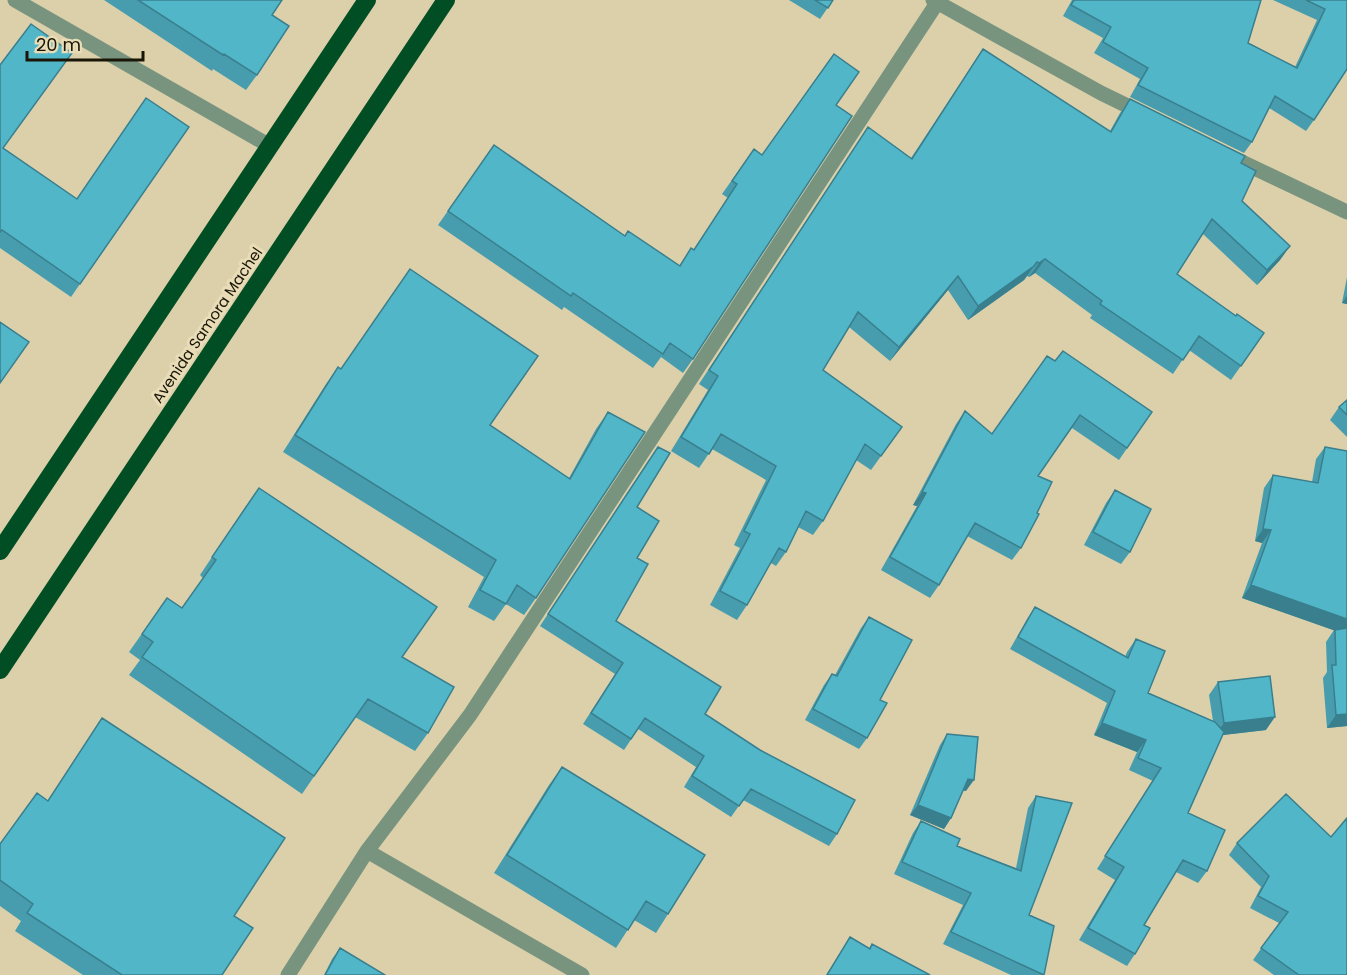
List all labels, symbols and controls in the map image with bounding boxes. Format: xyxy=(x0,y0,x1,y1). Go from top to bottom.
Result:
scale bar xyxy=(27,24,142,62)
text: 20 m xyxy=(36,32,81,57)
street label: Avenida Samora Machel xyxy=(147,243,267,407)

